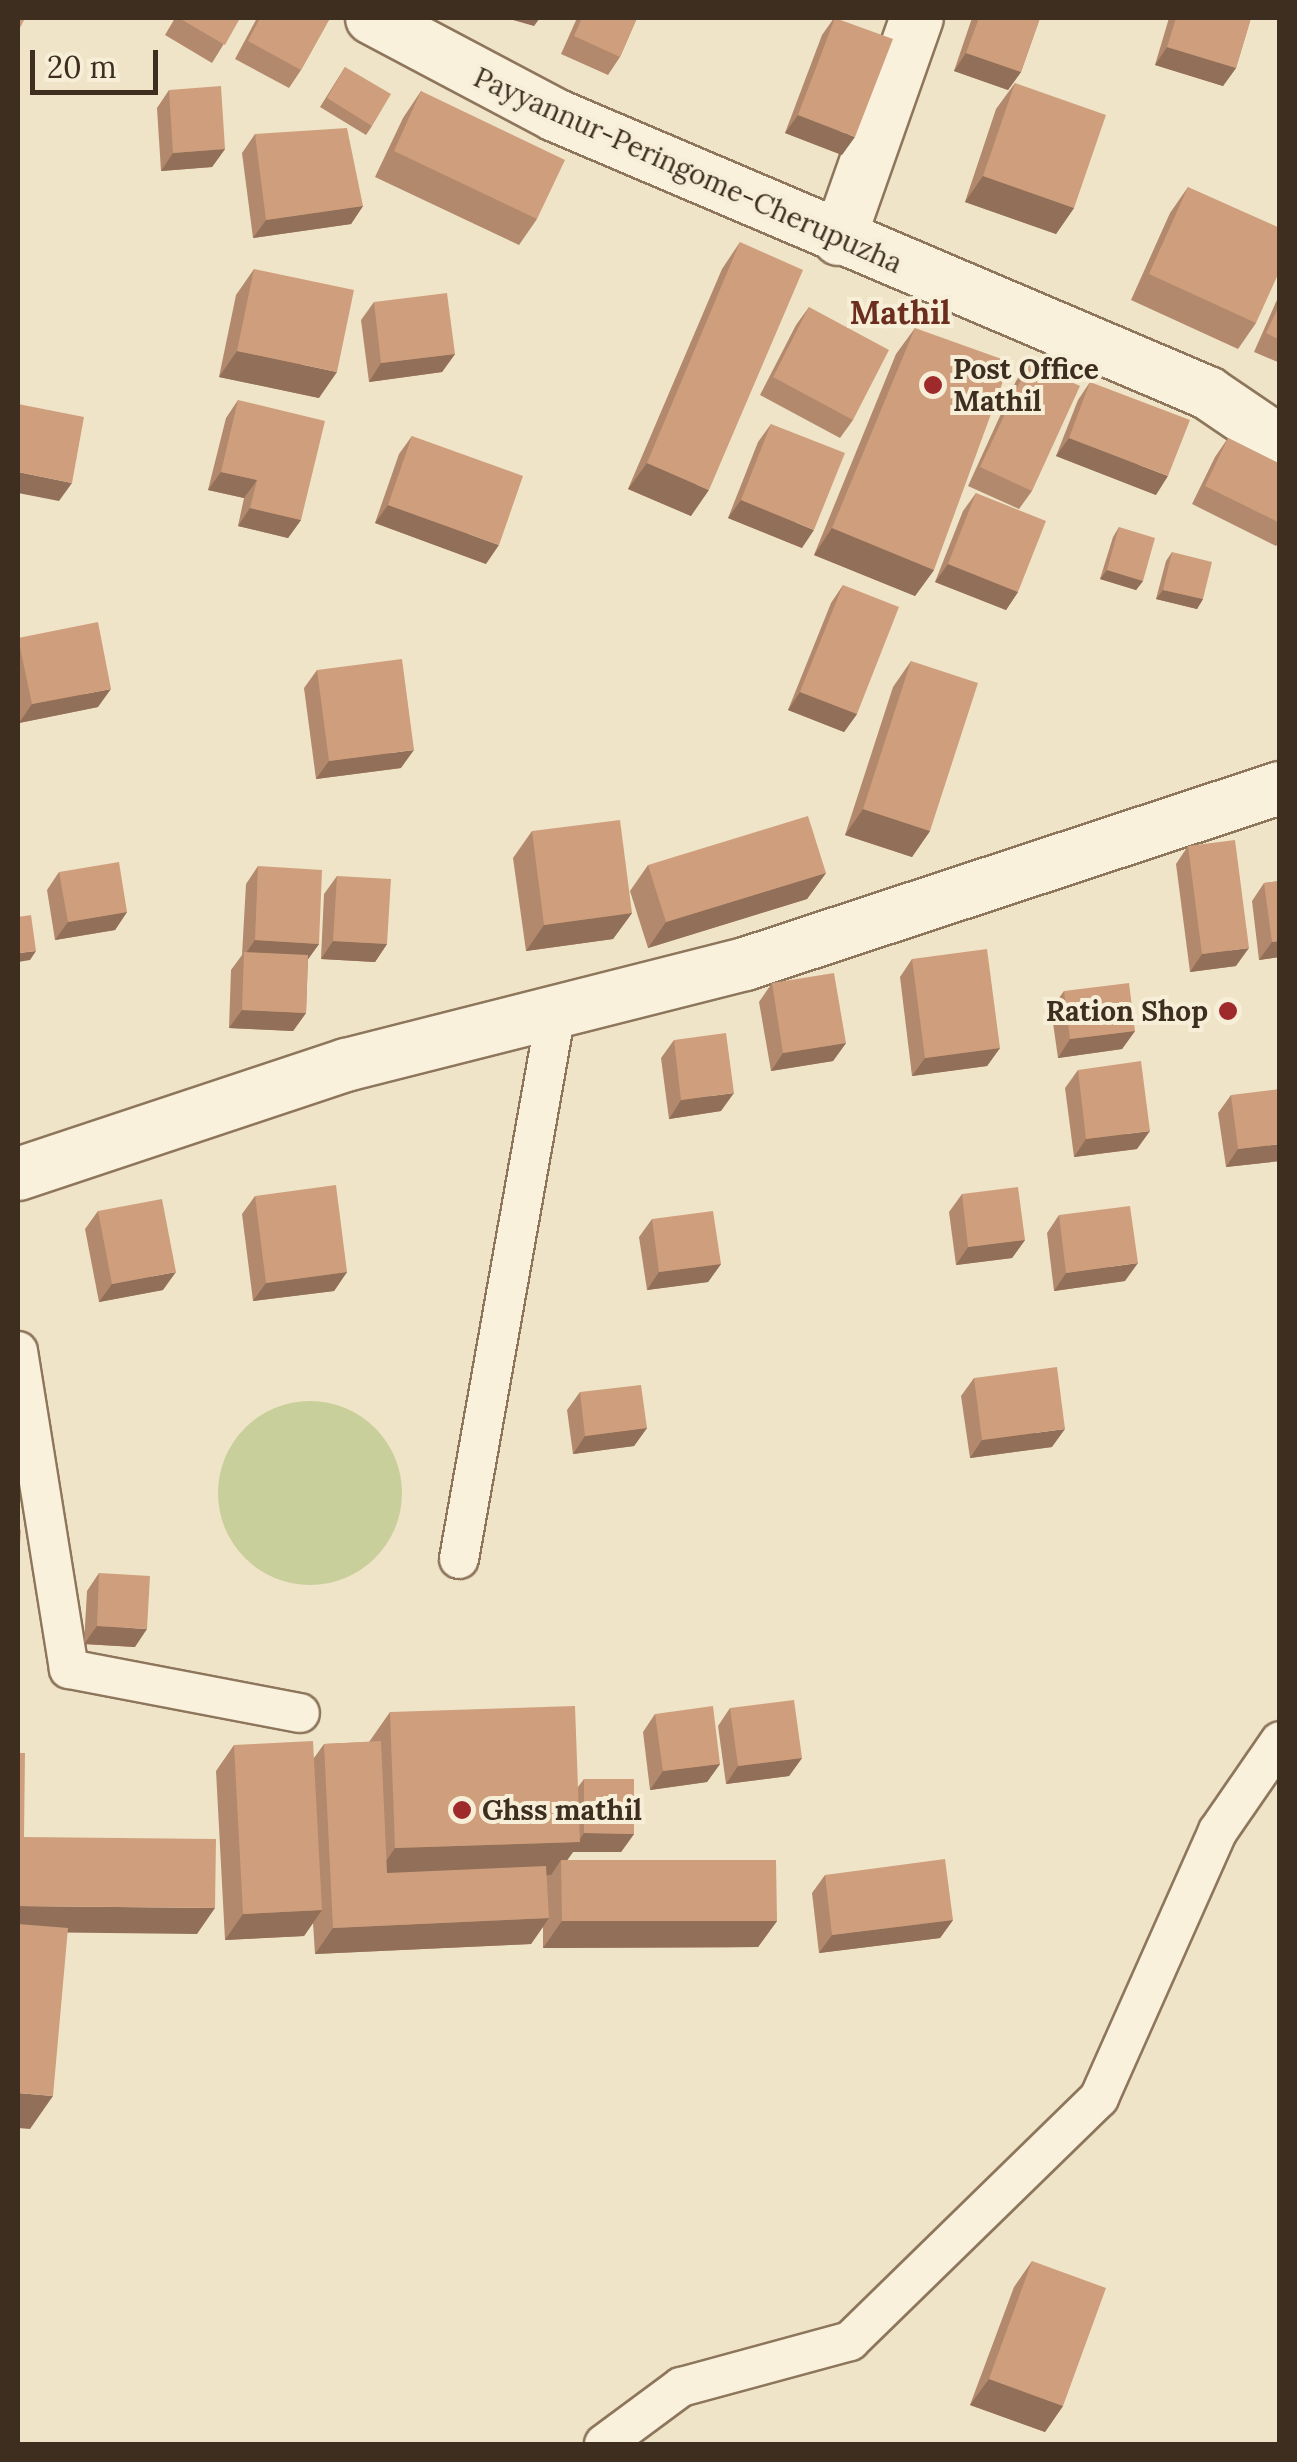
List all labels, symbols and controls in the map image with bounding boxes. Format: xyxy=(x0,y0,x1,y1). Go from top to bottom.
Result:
scale bar xyxy=(35,30,162,92)
text: 20 m xyxy=(47,48,116,86)
street label: Payyannur-Peringome-Cherupuzha xyxy=(469,60,907,280)
district label: Mathil xyxy=(849,294,951,332)
place label: Post Office Mathil xyxy=(953,352,1099,418)
marker: Post Office Mathil xyxy=(922,374,944,396)
place label: Ration Shop xyxy=(1046,994,1208,1028)
marker: Ration Shop xyxy=(1217,1000,1239,1022)
place label: Ghss mathil xyxy=(482,1793,642,1827)
marker: Ghss mathil xyxy=(451,1799,473,1821)

